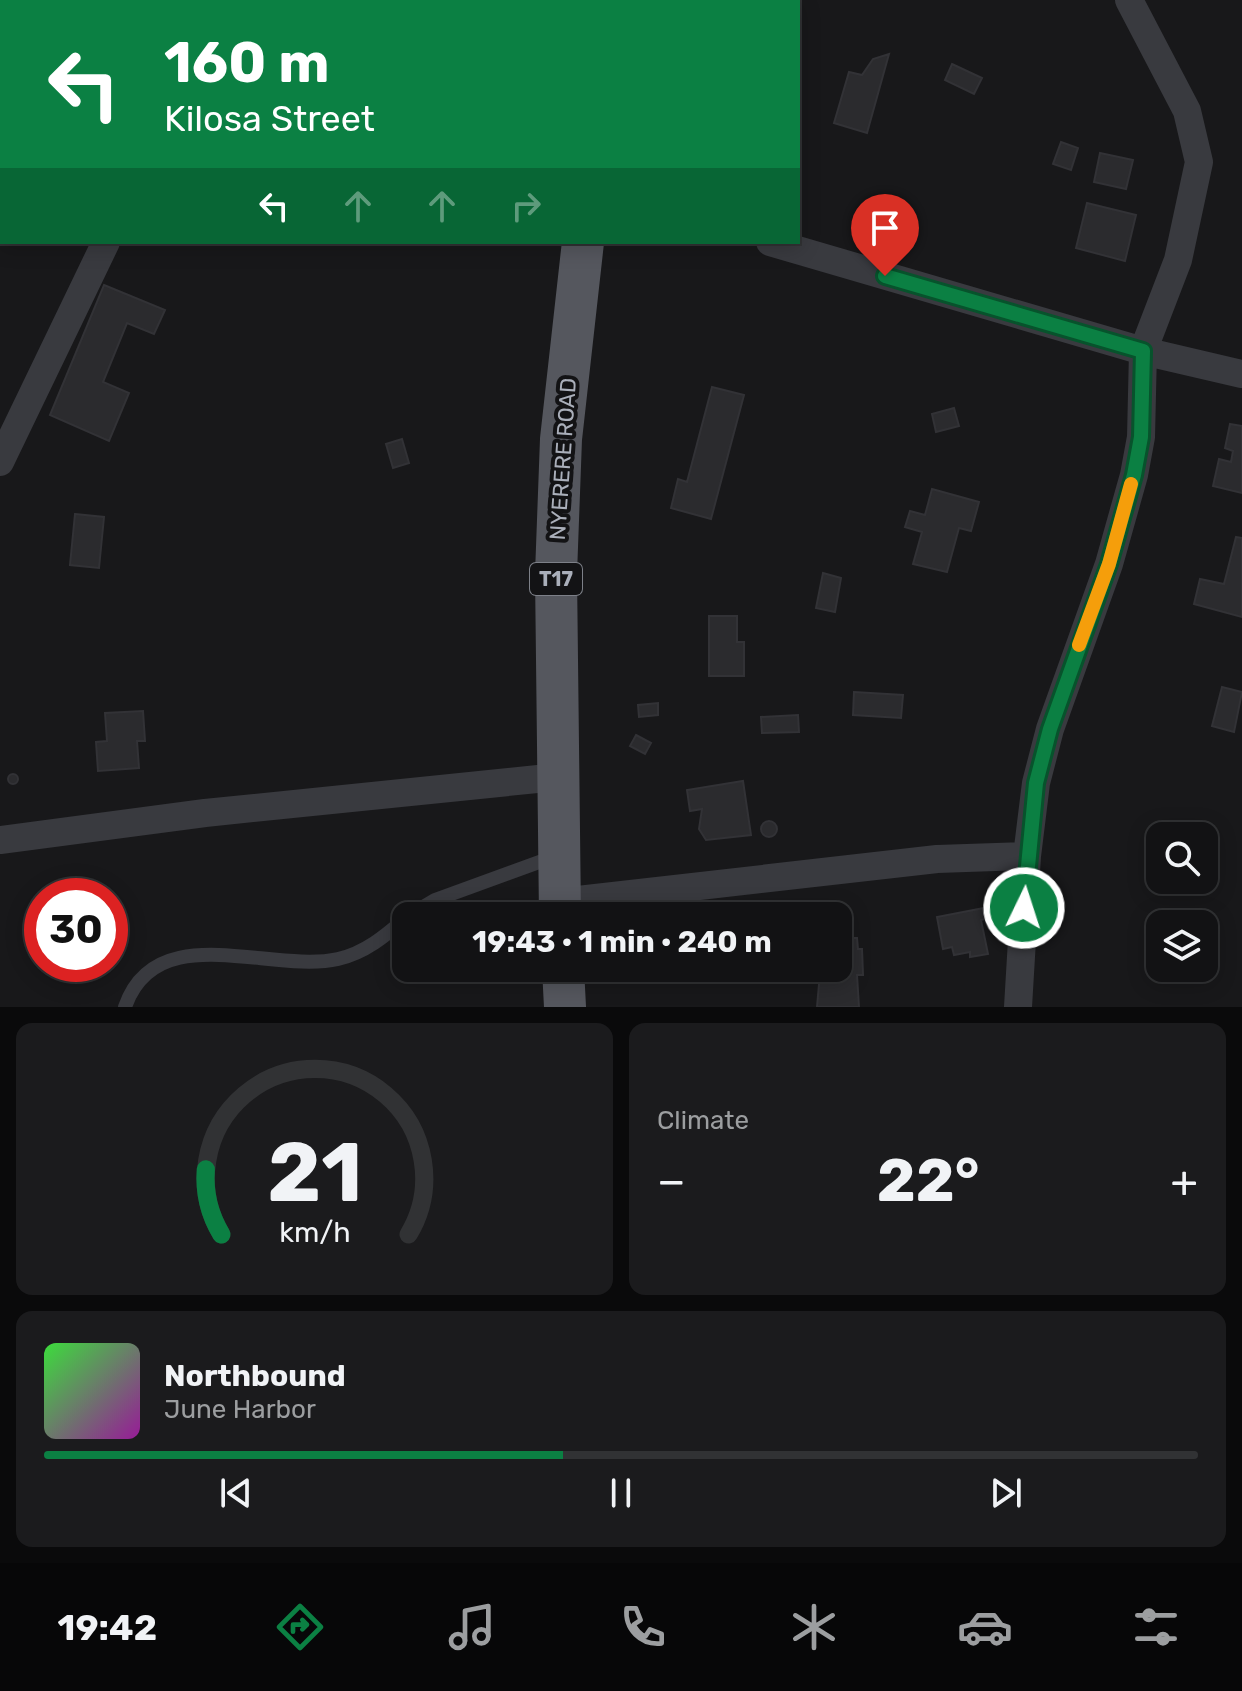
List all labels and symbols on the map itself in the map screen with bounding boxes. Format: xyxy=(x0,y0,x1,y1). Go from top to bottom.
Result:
pin xyxy=(851,194,919,276)
street label: NYERERE ROAD xyxy=(544,377,582,541)
road number: T17 xyxy=(530,563,582,595)
position arrow xyxy=(982,866,1066,950)
speed limit sign: 30 xyxy=(24,878,128,982)

